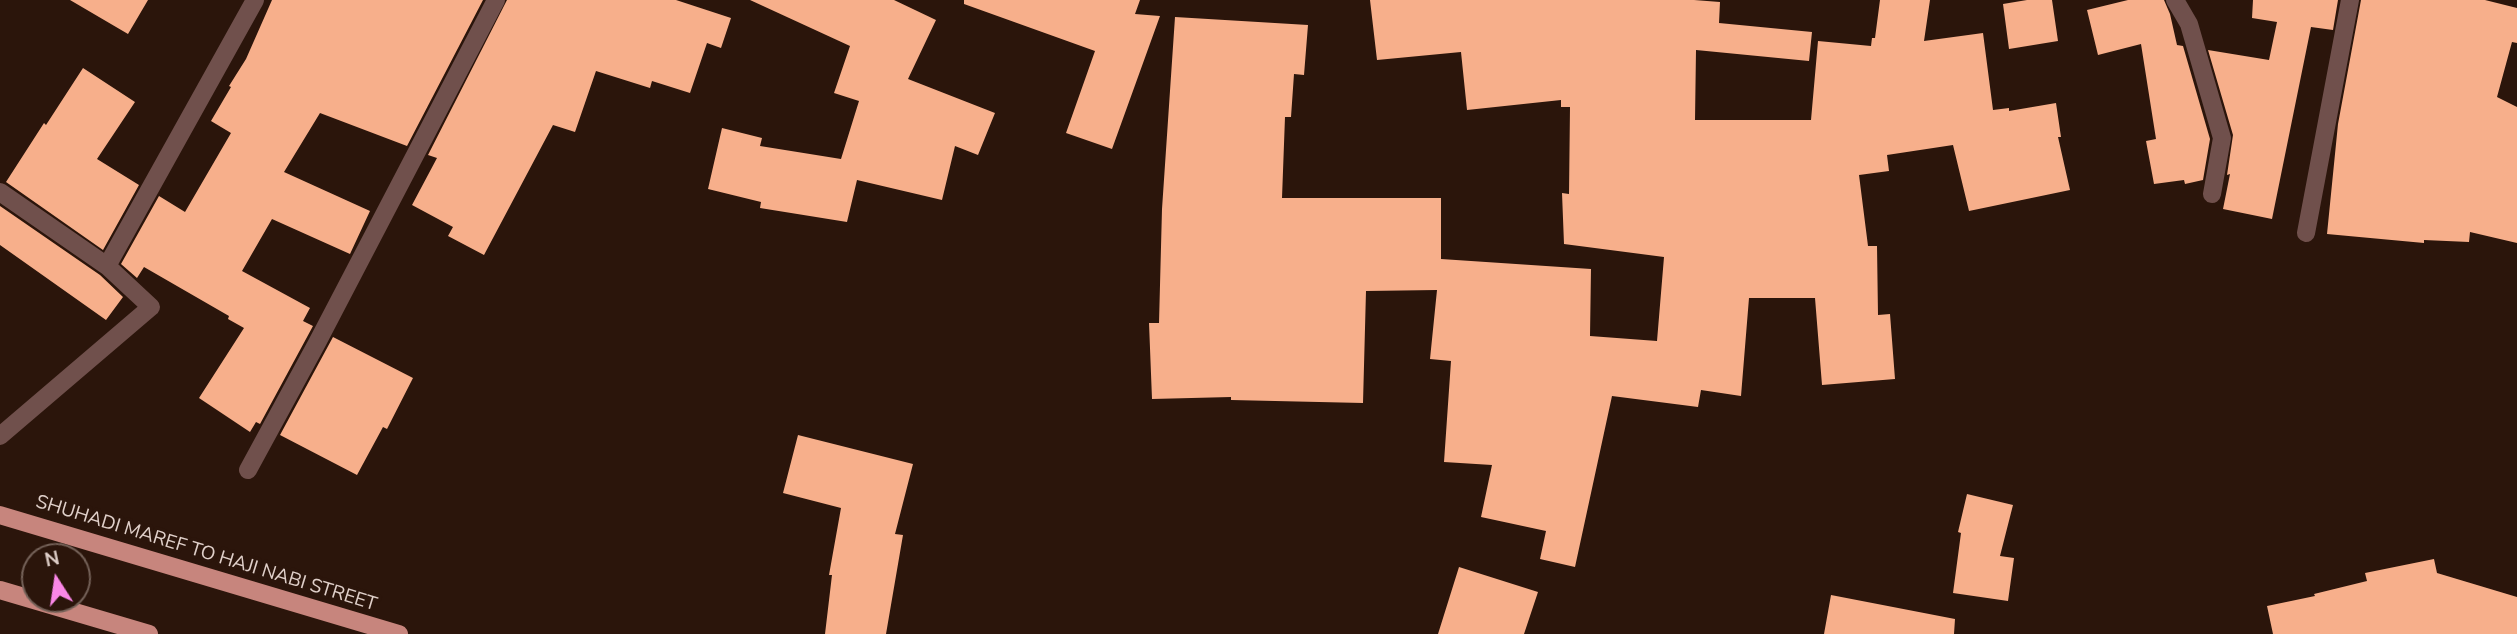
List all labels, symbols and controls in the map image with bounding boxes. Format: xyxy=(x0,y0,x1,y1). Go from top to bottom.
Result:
street label: SHUHADI MAREF TO HAJI NABI STREET xyxy=(33,491,379,617)
north arrow xyxy=(21,543,91,613)

